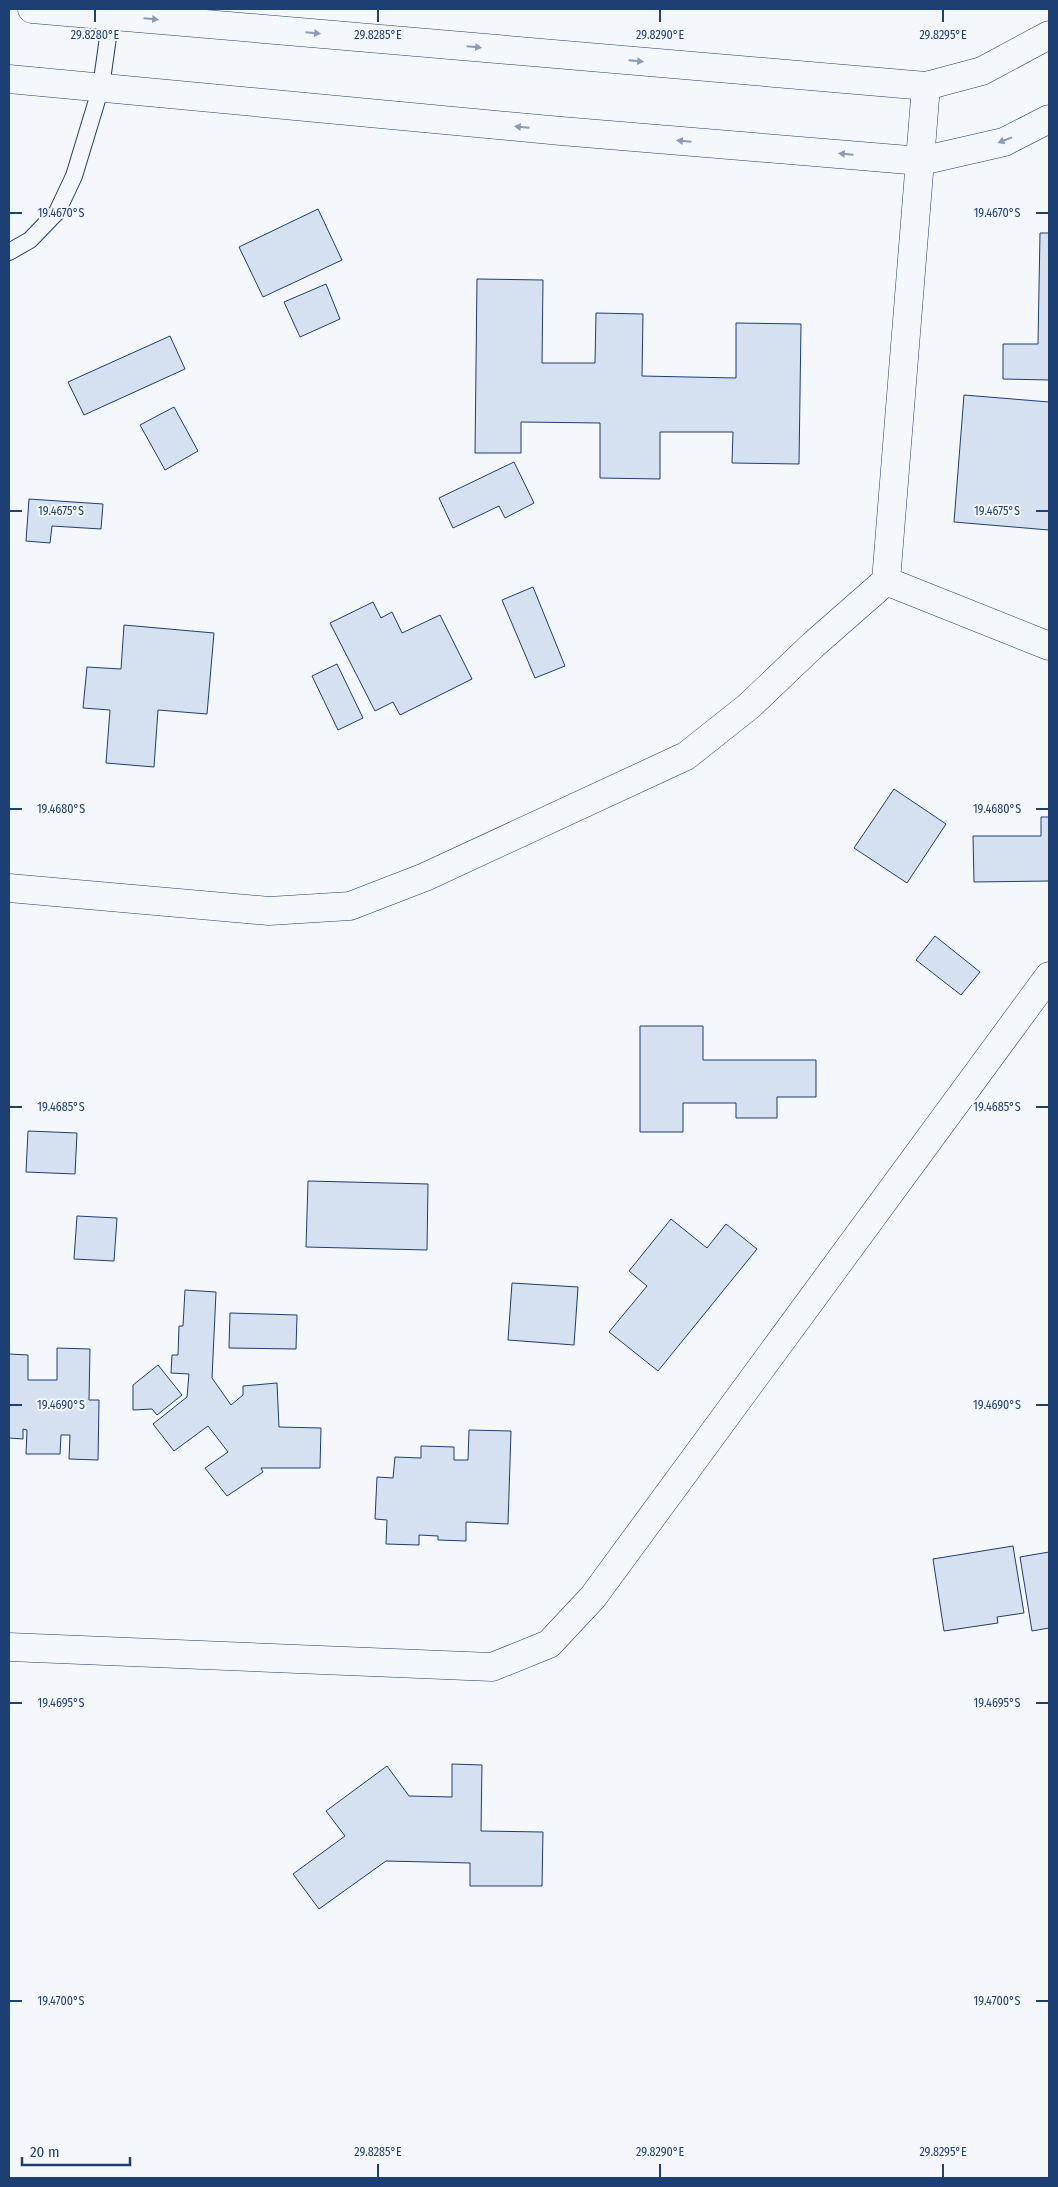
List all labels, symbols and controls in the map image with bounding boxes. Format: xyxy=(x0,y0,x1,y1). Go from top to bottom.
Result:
one-way arrow xyxy=(143,15,159,23)
text: 29.8280°E xyxy=(71,28,120,42)
text: 29.8285°E xyxy=(354,28,402,42)
text: 29.8290°E xyxy=(636,28,684,42)
text: 29.8295°E xyxy=(919,28,967,42)
one-way arrow xyxy=(305,29,321,37)
one-way arrow xyxy=(467,43,483,51)
one-way arrow xyxy=(629,57,645,65)
one-way arrow xyxy=(514,123,530,131)
one-way arrow xyxy=(676,137,692,145)
one-way arrow xyxy=(998,137,1013,144)
one-way arrow xyxy=(838,150,854,158)
text: 19.4670°S xyxy=(38,206,84,220)
text: 19.4670°S xyxy=(974,206,1020,220)
text: 19.4675°S xyxy=(38,504,84,518)
text: 19.4675°S xyxy=(974,504,1020,518)
text: 19.4680°S xyxy=(37,802,85,816)
text: 19.4680°S xyxy=(973,802,1021,816)
text: 19.4685°S xyxy=(37,1100,85,1114)
text: 19.4685°S xyxy=(973,1100,1021,1114)
text: 19.4690°S xyxy=(37,1398,85,1412)
text: 19.4690°S xyxy=(973,1398,1021,1412)
text: 19.4695°S xyxy=(37,1696,85,1710)
text: 19.4695°S xyxy=(973,1696,1021,1710)
text: 19.4700°S xyxy=(37,1994,85,2008)
text: 19.4700°S xyxy=(973,1994,1021,2008)
scale bar xyxy=(22,2134,130,2166)
text: 20 m xyxy=(30,2143,60,2161)
text: 29.8285°E xyxy=(354,2145,402,2159)
text: 29.8290°E xyxy=(636,2145,684,2159)
text: 29.8295°E xyxy=(919,2145,967,2159)

